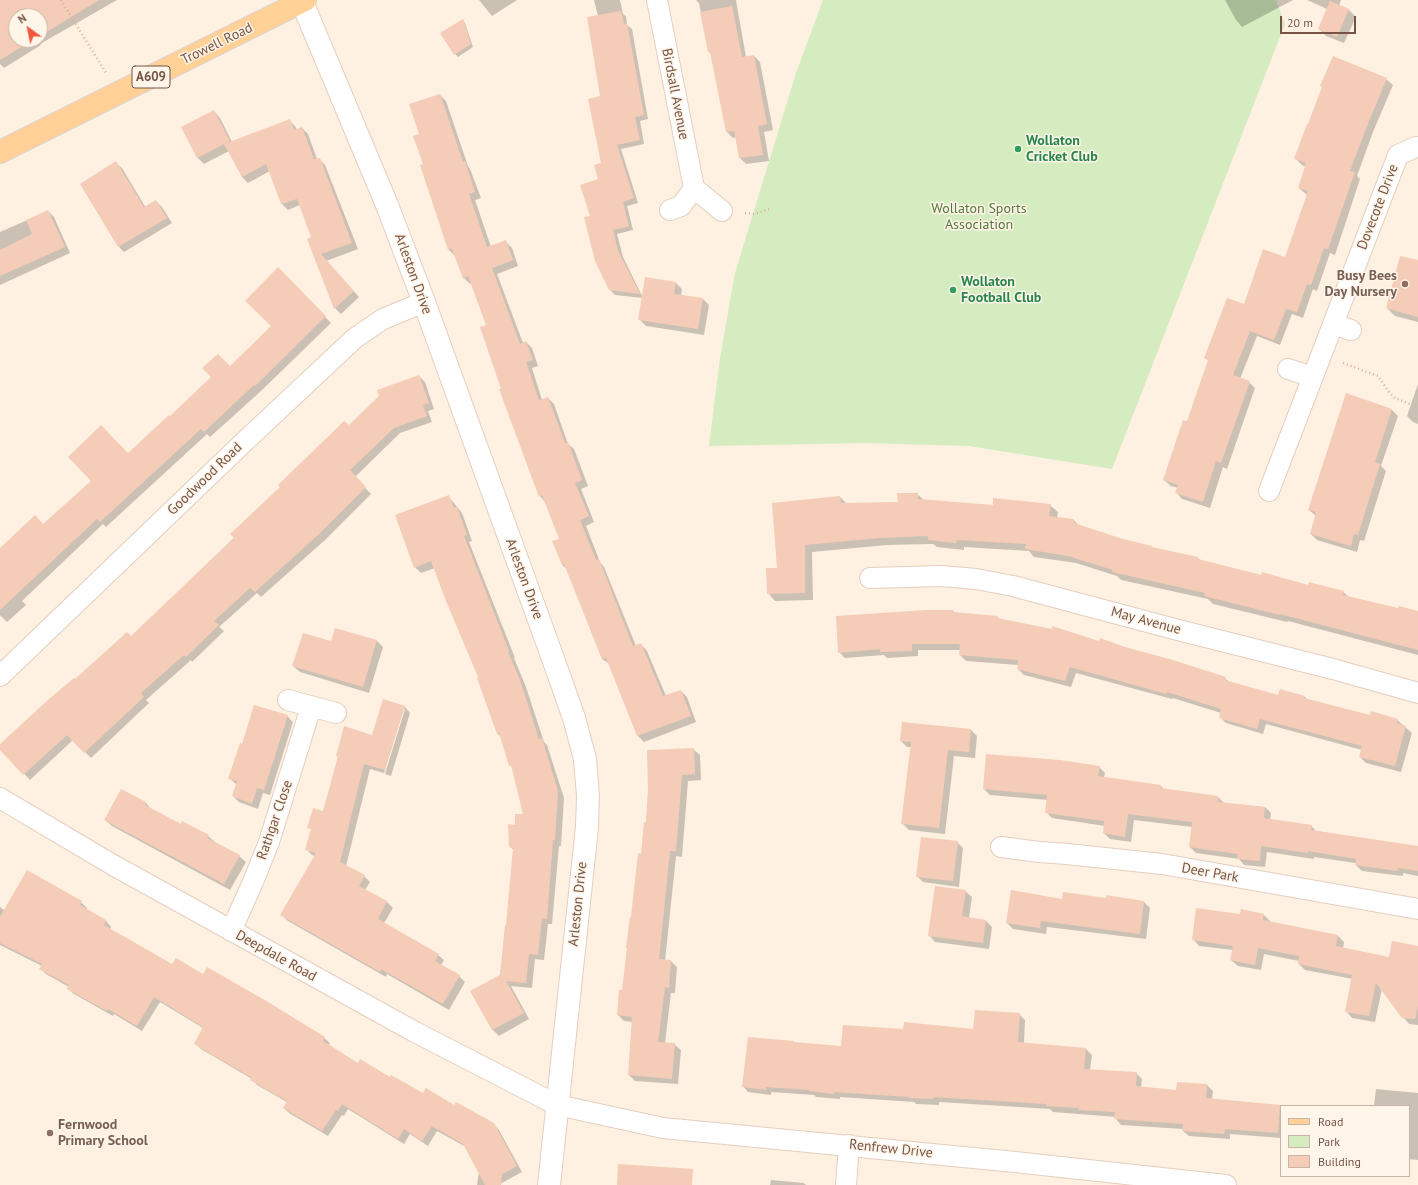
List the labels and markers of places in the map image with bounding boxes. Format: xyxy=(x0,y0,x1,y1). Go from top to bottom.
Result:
place label: Wollaton Cricket Club xyxy=(1026,133,1098,166)
marker: Wollaton Cricket Club xyxy=(1013,144,1023,154)
place label: Busy Bees Day Nursery xyxy=(1324,268,1397,300)
place label: Wollaton Football Club xyxy=(961,274,1041,306)
marker: Busy Bees Day Nursery xyxy=(1400,279,1410,289)
marker: Wollaton Football Club xyxy=(948,285,958,295)
place label: Fernwood Primary School xyxy=(58,1117,148,1150)
marker: Fernwood Primary School xyxy=(45,1128,55,1138)

